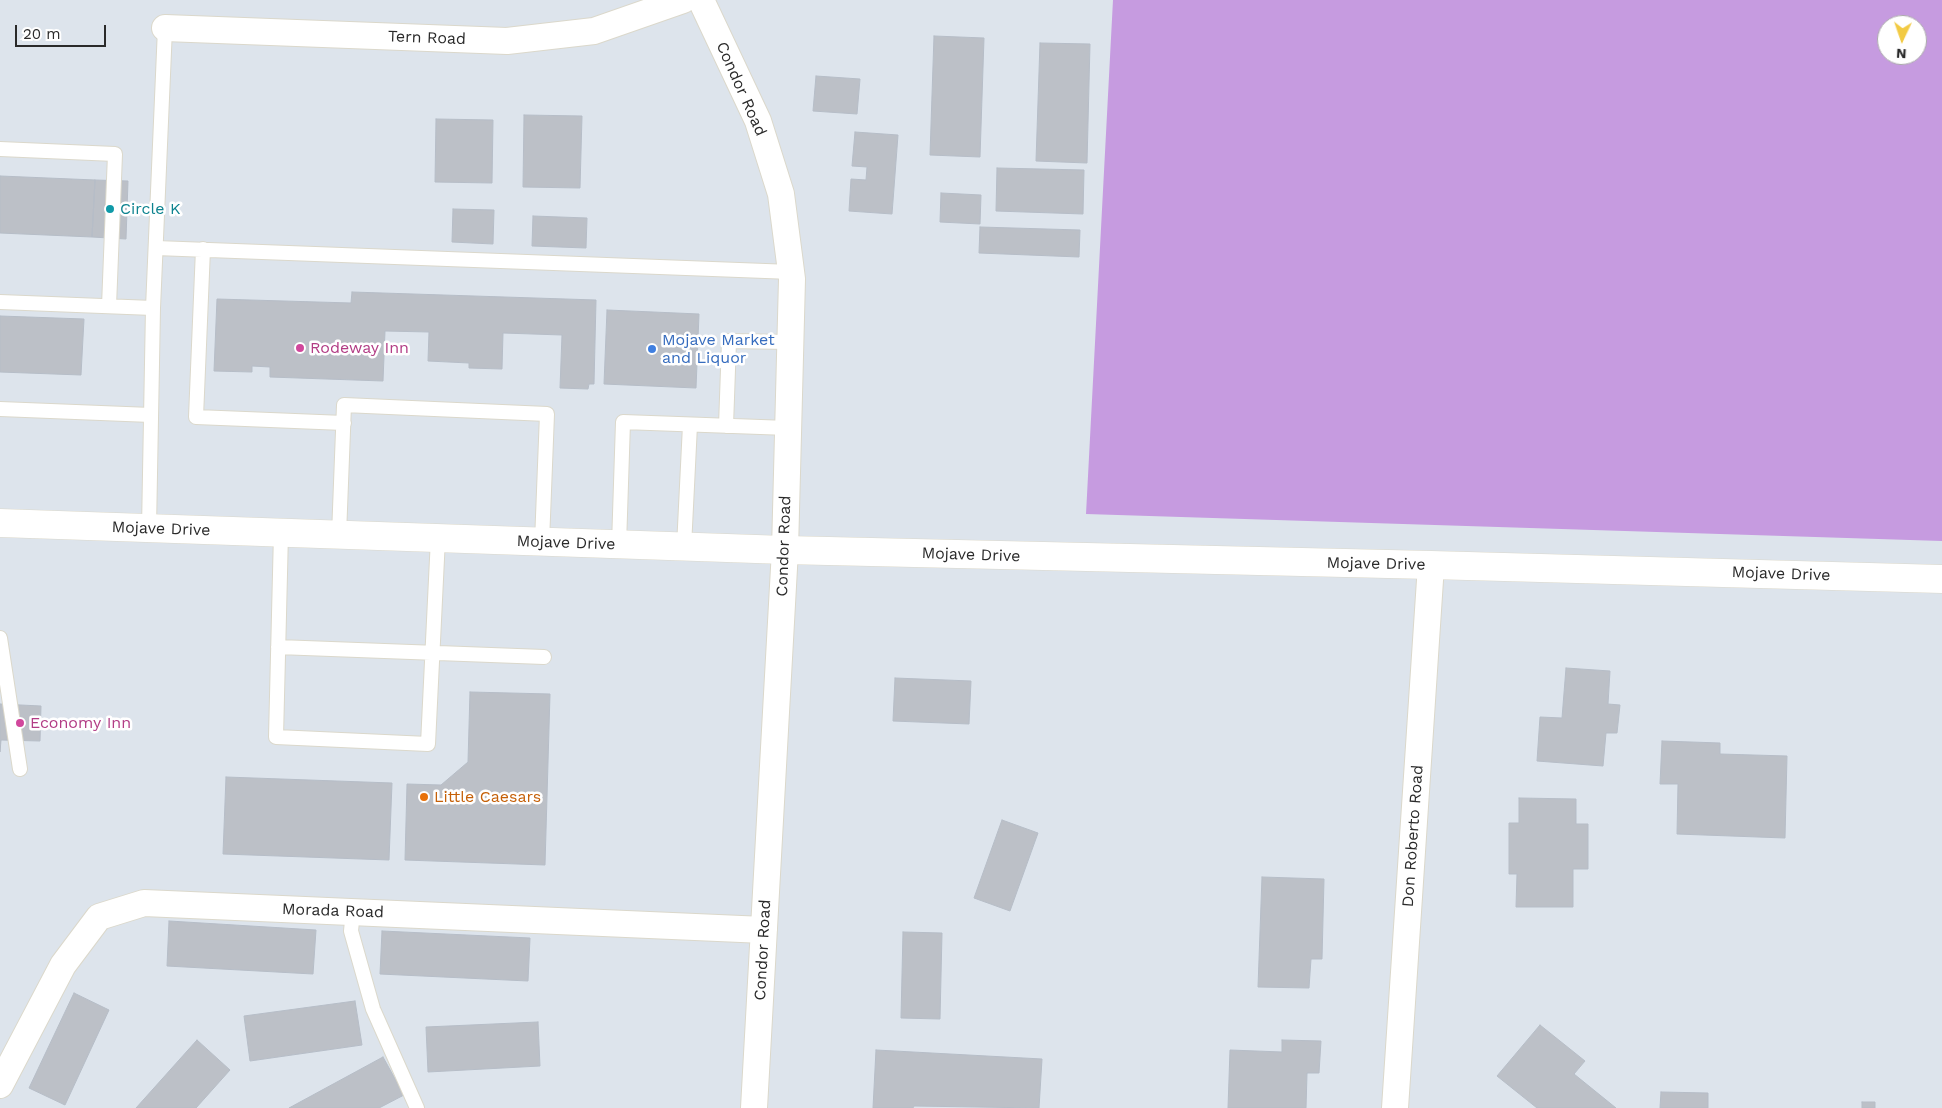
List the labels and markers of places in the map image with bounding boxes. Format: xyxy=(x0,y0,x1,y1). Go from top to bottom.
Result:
place label: Circle K xyxy=(120,199,181,219)
marker: Circle K xyxy=(104,203,116,215)
place label: Mojave Market and Liquor xyxy=(662,330,775,368)
place label: Rodeway Inn xyxy=(310,338,409,358)
marker: Rodeway Inn xyxy=(294,342,306,354)
marker: Mojave Market and Liquor xyxy=(646,343,658,355)
place label: Economy Inn xyxy=(30,713,131,733)
marker: Economy Inn xyxy=(14,717,26,729)
place label: Little Caesars xyxy=(434,787,541,807)
marker: Little Caesars xyxy=(418,791,430,803)

